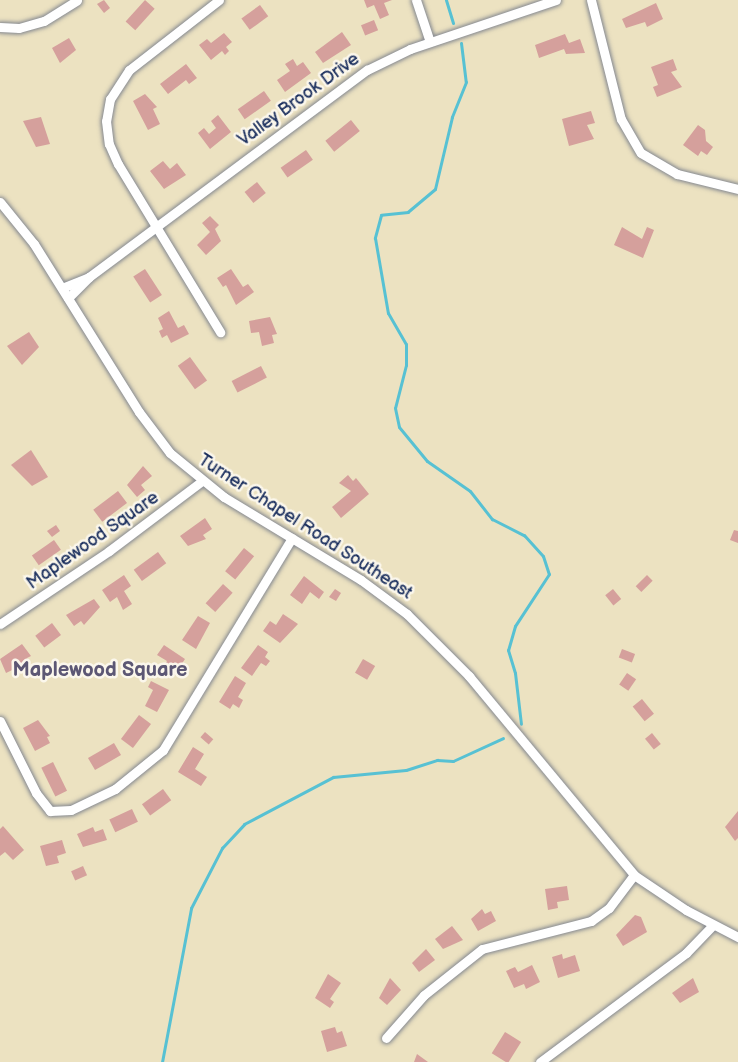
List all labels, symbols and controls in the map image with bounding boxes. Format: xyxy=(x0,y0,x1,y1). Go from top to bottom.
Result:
street label: Valley Brook Drive xyxy=(234,48,364,152)
street label: Turner Chapel Road Southeast xyxy=(194,450,416,604)
street label: Maplewood Square xyxy=(23,487,163,595)
district label: Maplewood Square xyxy=(13,658,187,682)

